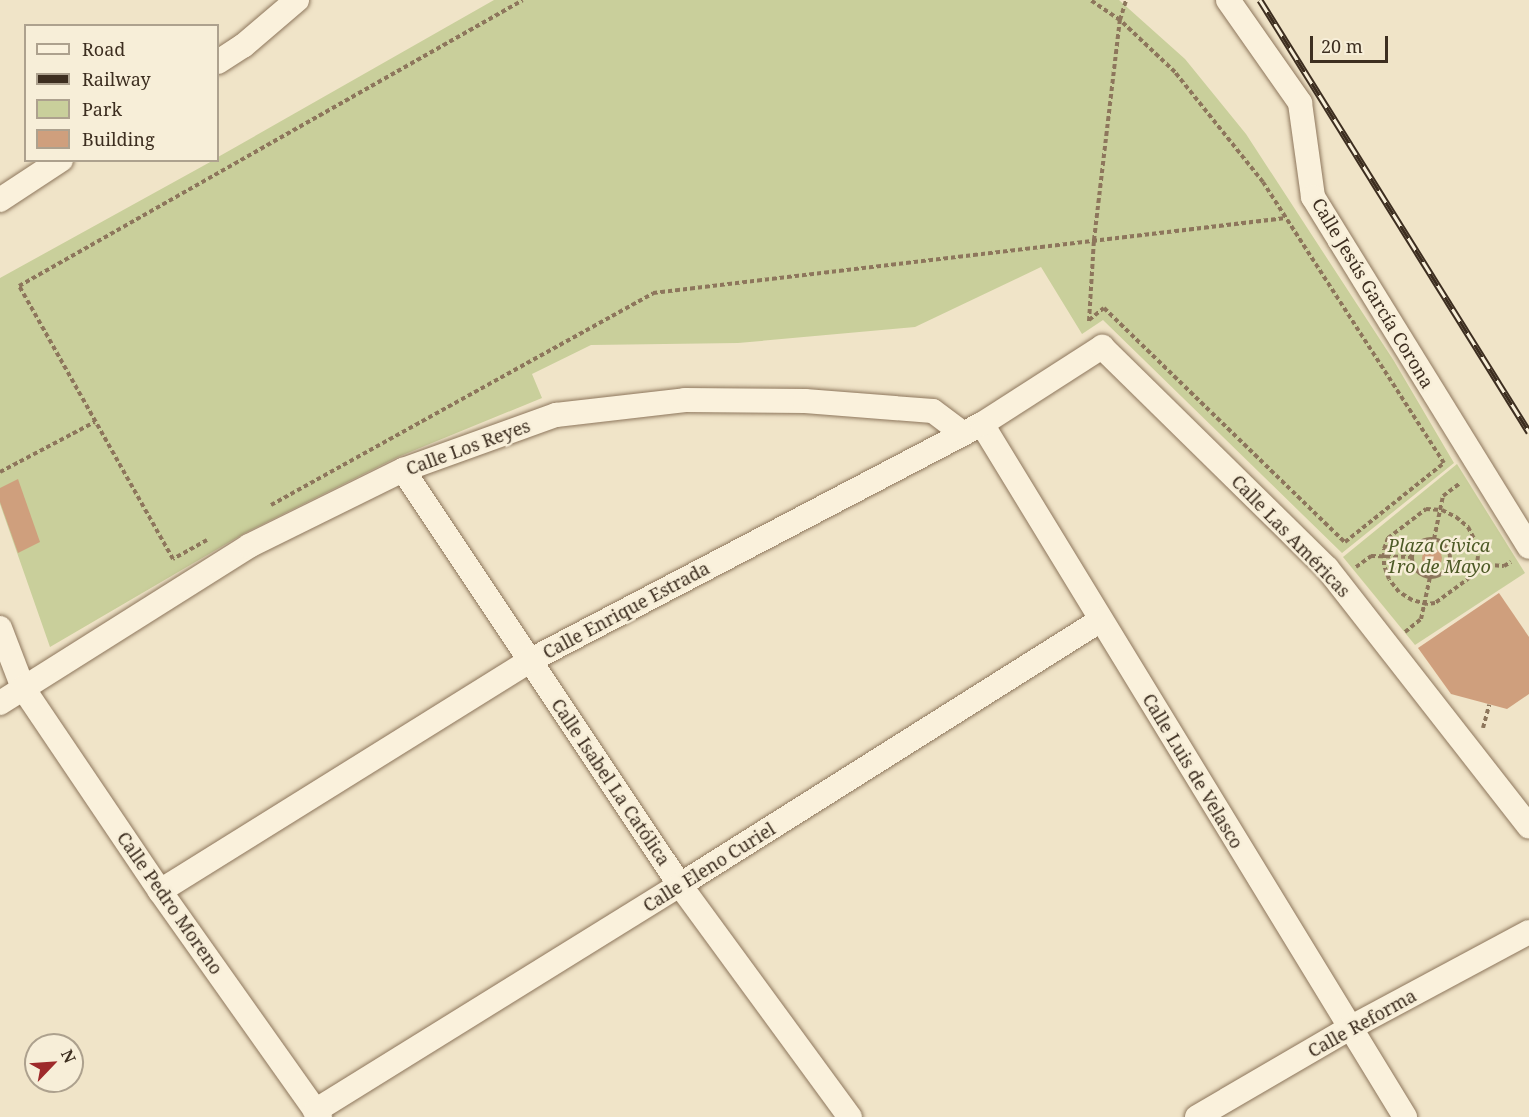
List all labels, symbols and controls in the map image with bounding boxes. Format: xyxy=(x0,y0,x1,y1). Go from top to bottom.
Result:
legend xyxy=(24,24,219,162)
scale bar xyxy=(1313,24,1391,62)
text: 20 m xyxy=(1321,34,1363,58)
text: Road xyxy=(82,37,125,61)
text: Railway xyxy=(82,67,151,91)
text: Park xyxy=(82,97,122,121)
text: Building xyxy=(82,127,155,151)
street label: Calle Jesús García Corona xyxy=(1308,194,1438,392)
street label: Calle Los Reyes xyxy=(403,415,533,479)
street label: Calle Las Américas xyxy=(1227,470,1355,602)
park label: Plaza Cívica 1ro de Mayo xyxy=(1387,535,1491,578)
street label: Calle Enrique Estrada xyxy=(539,557,713,663)
street label: Calle Luis de Velasco xyxy=(1138,690,1248,852)
street label: Calle Isabel La Católica xyxy=(547,694,675,870)
street label: Calle Eleno Curiel xyxy=(639,818,779,916)
street label: Calle Pedro Moreno xyxy=(113,828,227,978)
street label: Calle Reforma xyxy=(1304,984,1420,1062)
north arrow xyxy=(24,1033,84,1093)
text: N xyxy=(56,1046,81,1067)

